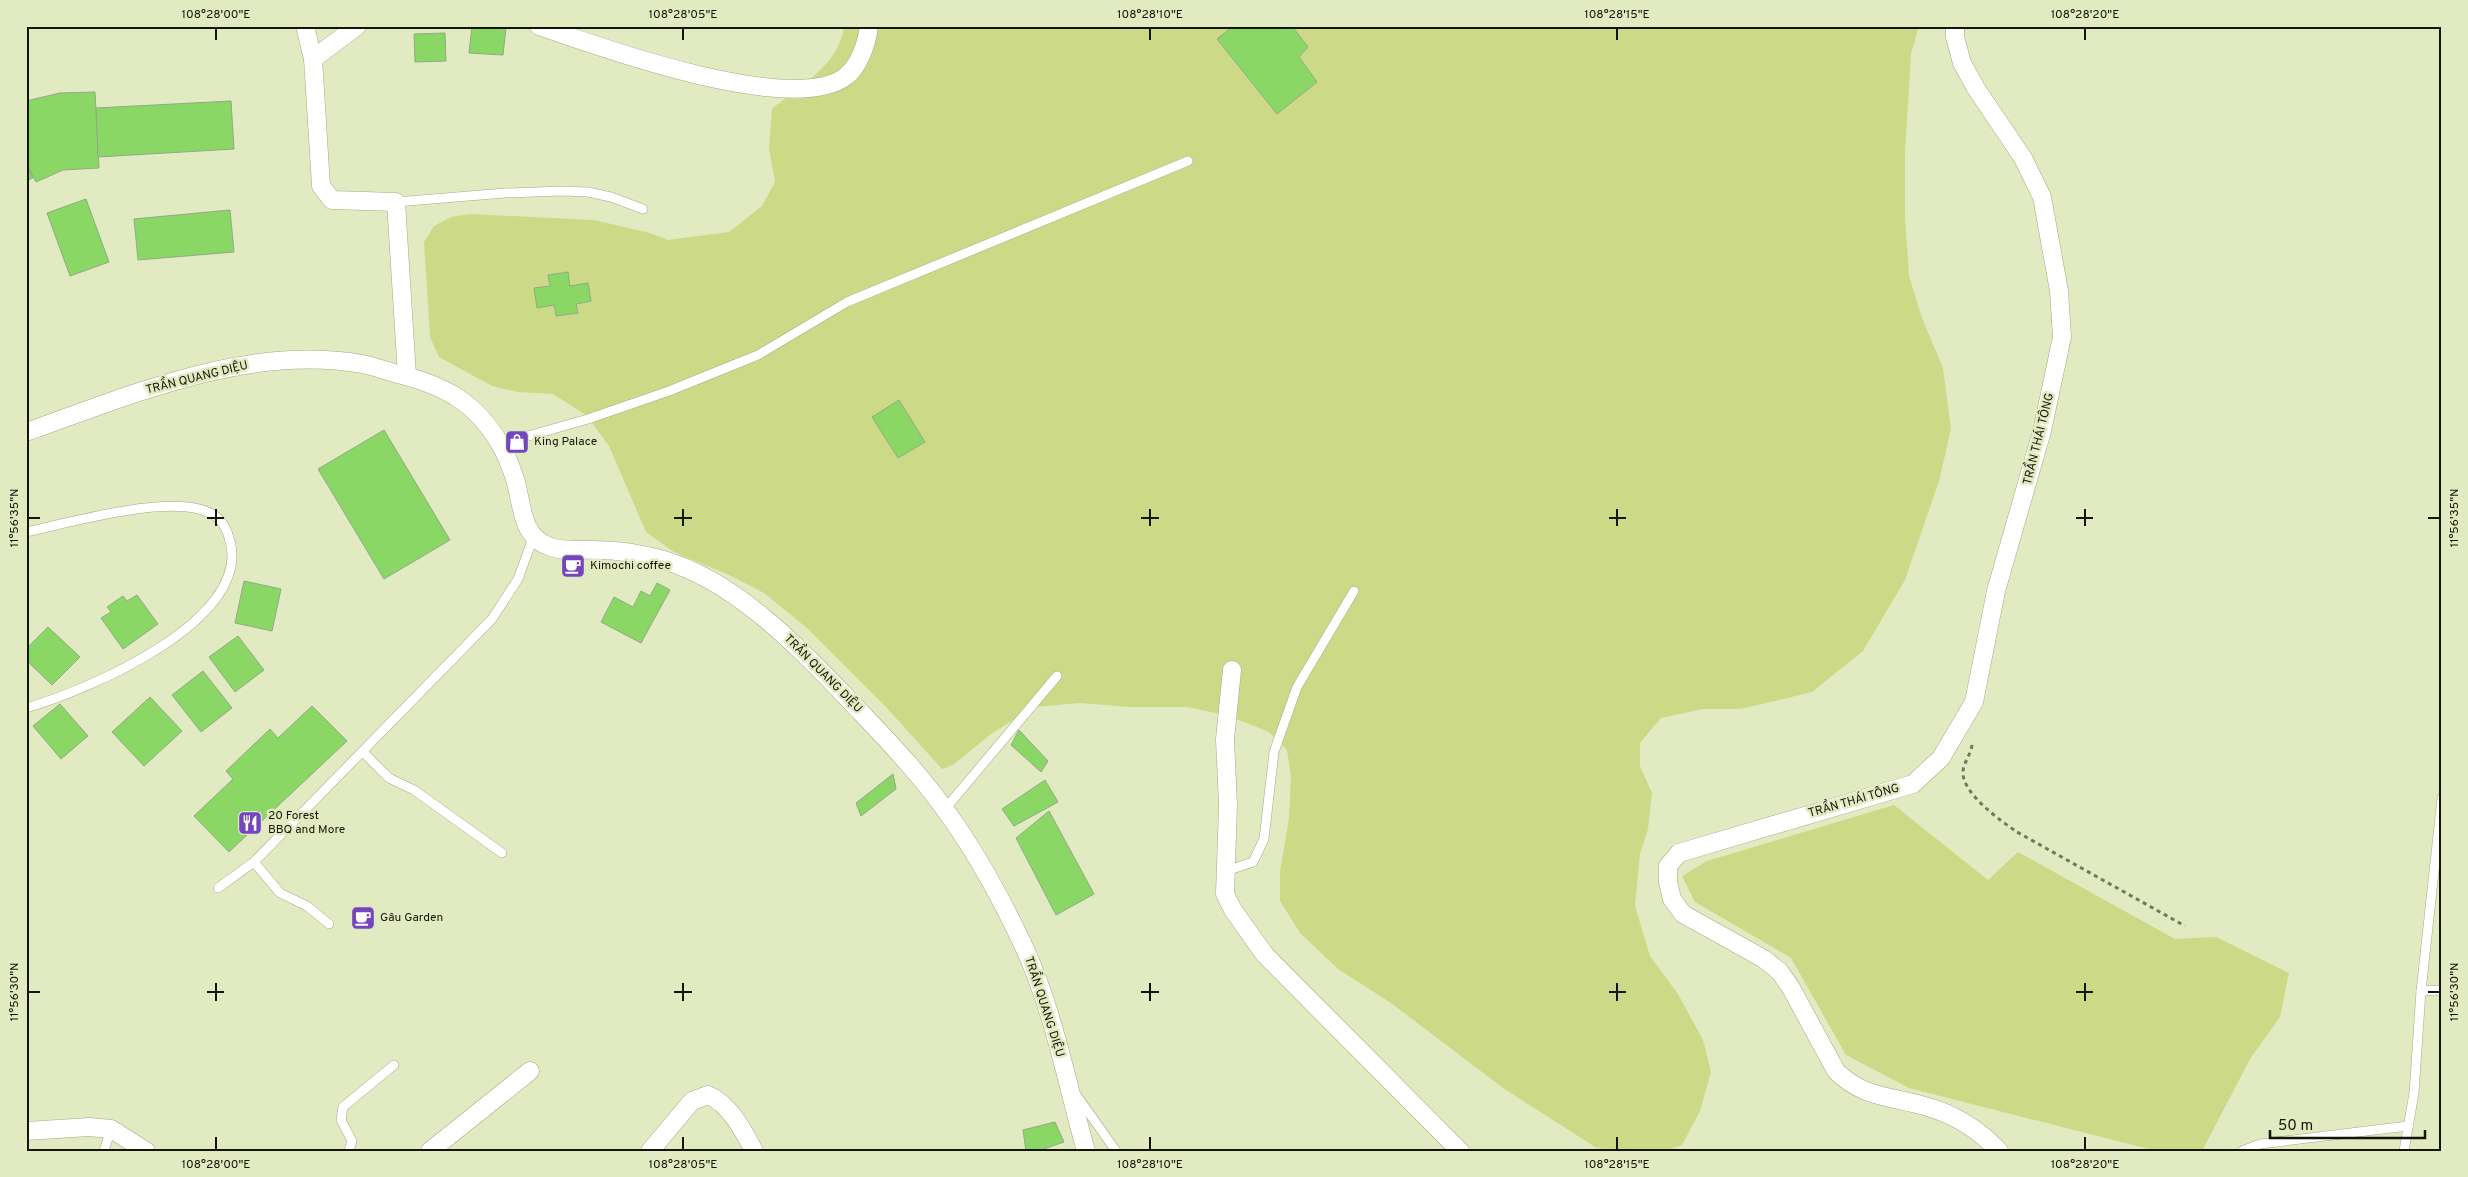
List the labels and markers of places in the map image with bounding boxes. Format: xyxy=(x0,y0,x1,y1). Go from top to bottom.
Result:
shop icon: King Palace xyxy=(504,429,530,455)
place label: King Palace xyxy=(534,434,597,450)
cafe icon: Kimochi coffee xyxy=(560,553,586,579)
place label: Kimochi coffee xyxy=(590,558,671,574)
place label: 20 Forest BBQ and More xyxy=(268,808,345,838)
restaurant icon: 20 Forest BBQ and More xyxy=(237,810,263,836)
cafe icon: Gâu Garden xyxy=(350,905,376,931)
place label: Gâu Garden xyxy=(380,910,443,926)

